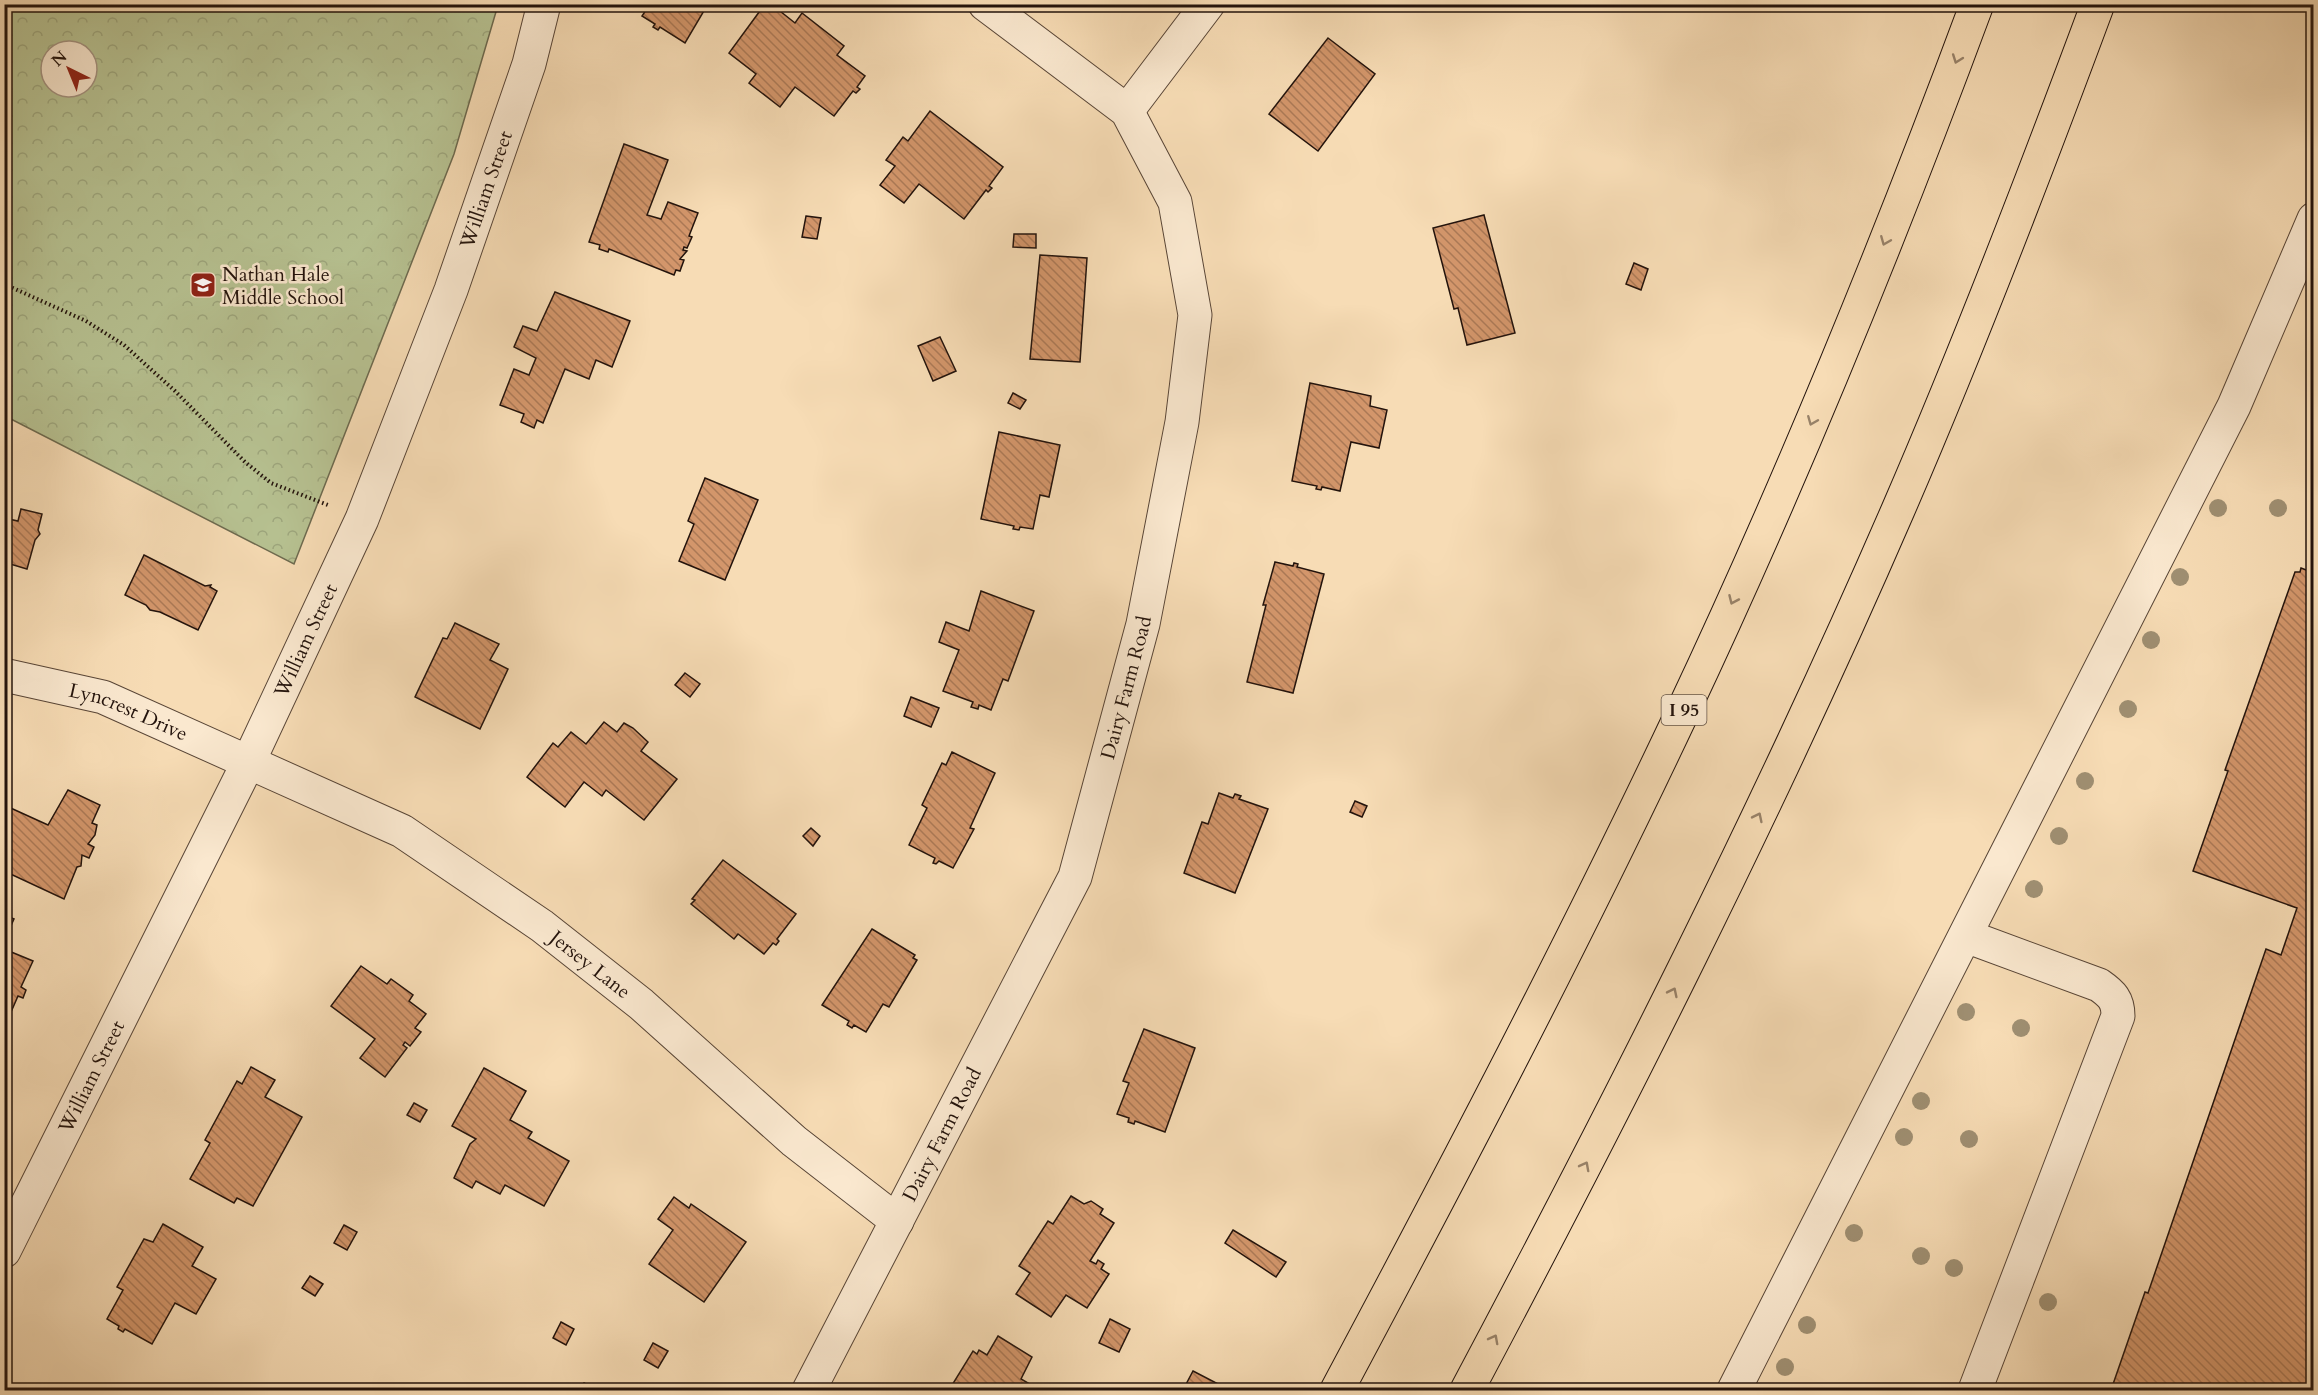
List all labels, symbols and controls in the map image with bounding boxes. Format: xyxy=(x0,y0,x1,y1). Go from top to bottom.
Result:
north arrow xyxy=(39,39,99,99)
text: N xyxy=(47,46,72,72)
one-way arrow xyxy=(1952,53,1964,64)
street label: William Street xyxy=(453,126,519,253)
one-way arrow xyxy=(1880,234,1892,245)
place label: Nathan Hale Middle School xyxy=(222,261,344,311)
school or university icon: Nathan Hale Middle School xyxy=(188,270,218,300)
one-way arrow xyxy=(1807,415,1819,426)
street label: William Street xyxy=(267,578,344,703)
one-way arrow xyxy=(1729,593,1741,604)
street label: Dairy Farm Road xyxy=(1094,613,1158,762)
street label: Lyncrest Drive xyxy=(66,676,192,747)
road number: I 95 xyxy=(1662,695,1706,725)
one-way arrow xyxy=(1750,812,1762,823)
street label: Jersey Lane xyxy=(542,922,637,1005)
one-way arrow xyxy=(1665,988,1677,999)
street label: William Street xyxy=(51,1015,131,1138)
street label: Dairy Farm Road xyxy=(896,1062,988,1206)
one-way arrow xyxy=(1578,1162,1589,1173)
one-way arrow xyxy=(1487,1335,1498,1345)

